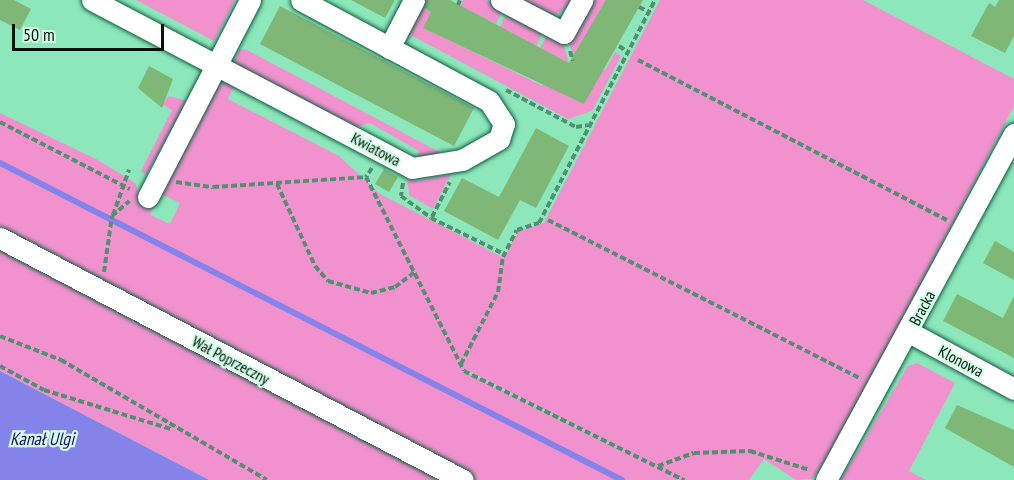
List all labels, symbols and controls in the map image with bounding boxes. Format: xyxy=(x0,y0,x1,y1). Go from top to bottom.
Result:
scale bar xyxy=(15,12,166,50)
text: 50 m xyxy=(23,23,55,46)
street label: Kwiatowa xyxy=(348,128,404,170)
street label: Bracka xyxy=(905,287,939,329)
street label: Wał Poprzeczny xyxy=(189,332,273,388)
street label: Klonowa xyxy=(935,341,987,381)
water label: Kanał Ulgi xyxy=(10,428,74,450)

